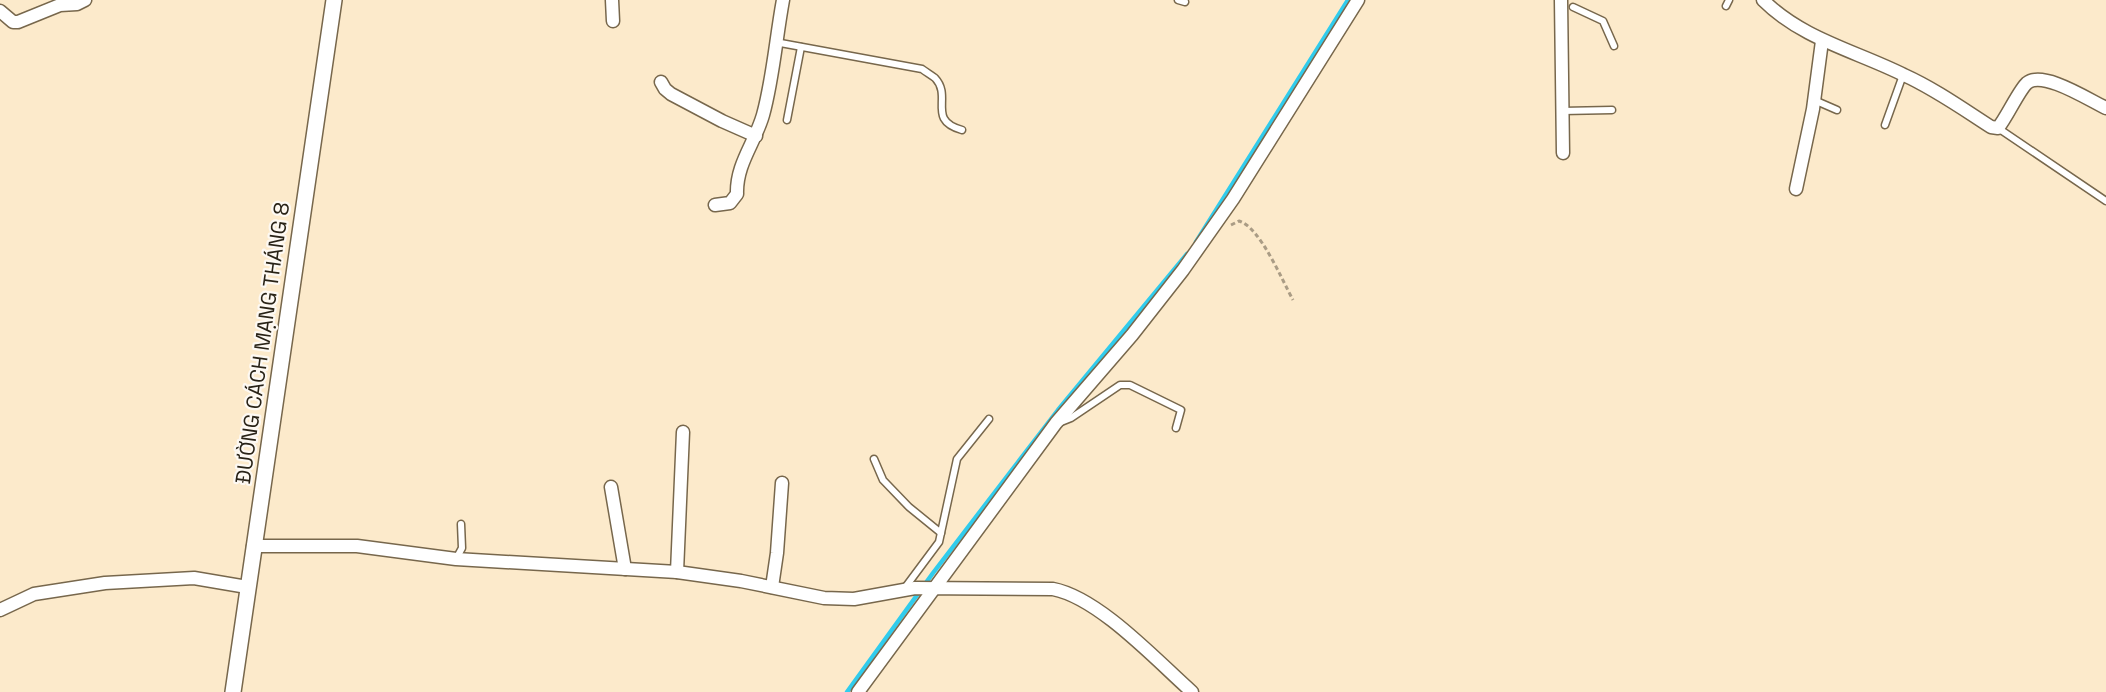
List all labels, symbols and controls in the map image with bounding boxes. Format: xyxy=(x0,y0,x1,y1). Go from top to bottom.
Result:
street label: ĐƯỜNG CÁCH MẠNG THÁNG 8 xyxy=(229,200,295,486)

